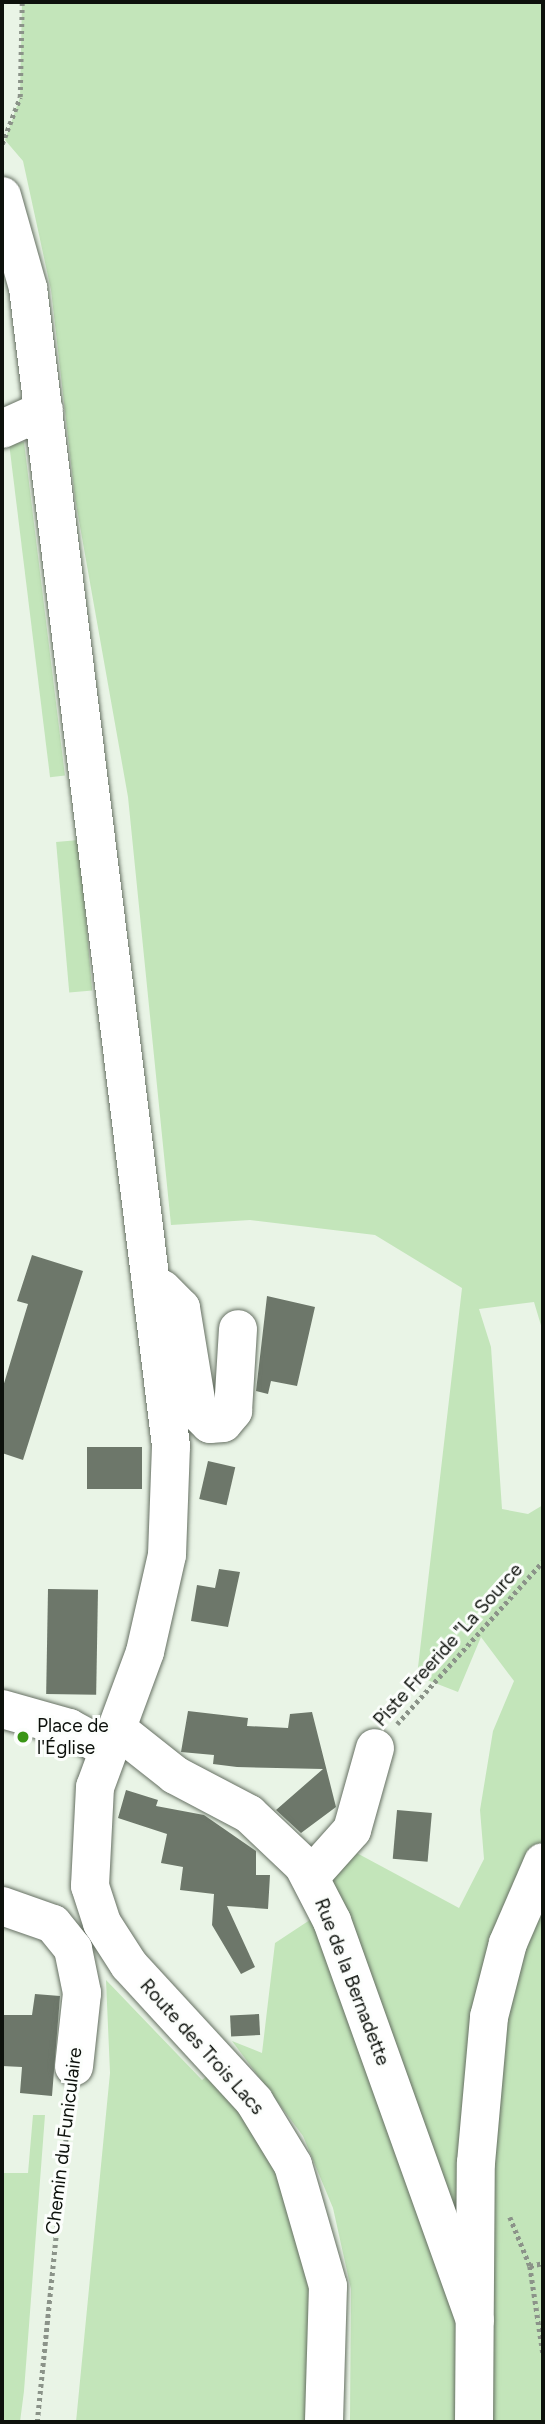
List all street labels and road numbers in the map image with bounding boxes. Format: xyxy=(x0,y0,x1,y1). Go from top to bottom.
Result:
street label: Piste Freeride "La Source xyxy=(369,1559,527,1731)
street label: Rue de la Bernadette xyxy=(310,1895,394,2069)
street label: Route des Trois Lacs xyxy=(135,1975,269,2119)
street label: Chemin du Funiculaire xyxy=(41,2046,87,2236)

